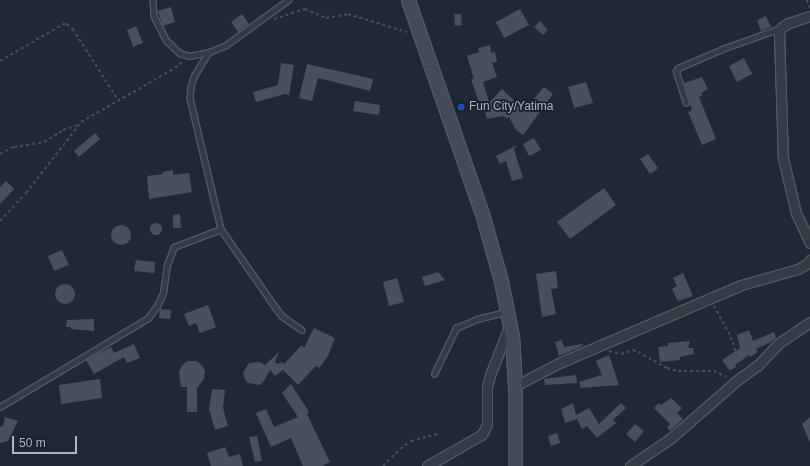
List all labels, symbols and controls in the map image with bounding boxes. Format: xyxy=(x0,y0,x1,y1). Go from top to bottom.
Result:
place label: Fun City/Yatima xyxy=(469,100,553,114)
marker: Fun City/Yatima xyxy=(456,102,466,112)
scale bar xyxy=(14,428,79,454)
text: 50 m xyxy=(19,436,46,450)

